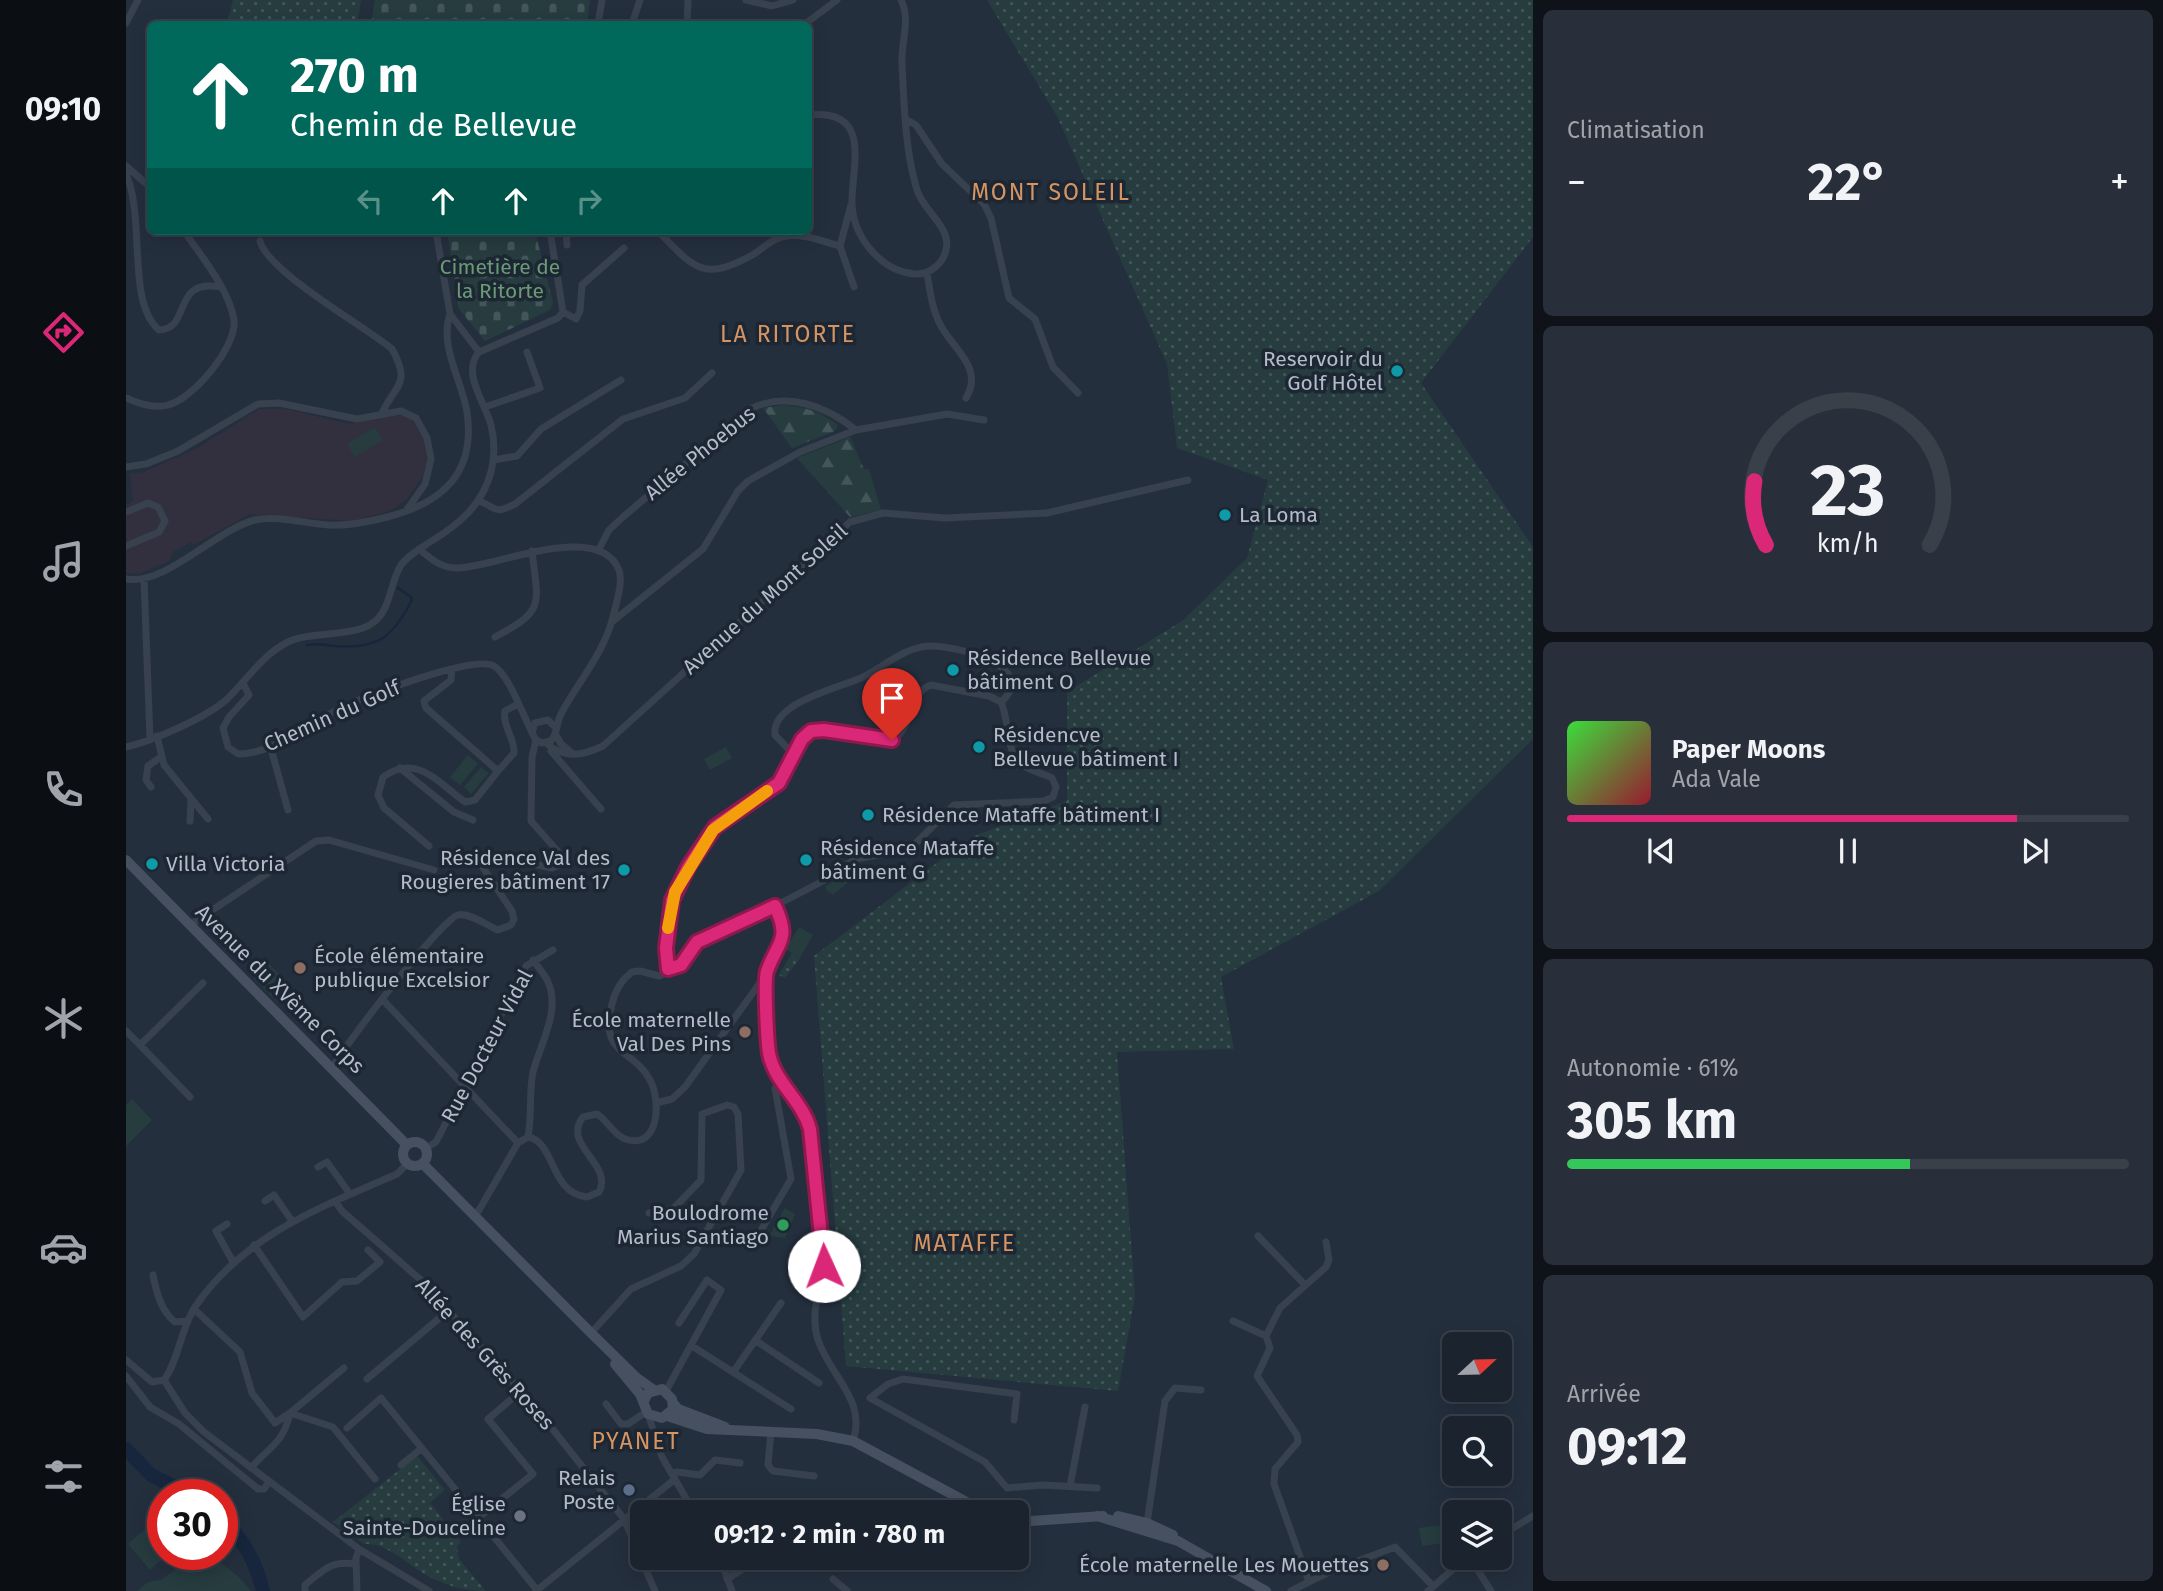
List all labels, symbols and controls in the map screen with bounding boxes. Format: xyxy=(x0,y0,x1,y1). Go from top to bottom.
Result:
text: 270 m xyxy=(290,46,419,105)
icon: ahead xyxy=(175,49,266,140)
text: 09:10 xyxy=(25,90,101,128)
text: Chemin de Bellevue xyxy=(290,106,577,144)
text: Climatisation xyxy=(1567,116,1705,144)
text: 22° xyxy=(1808,151,1888,214)
text: − xyxy=(1567,159,1586,205)
text: + xyxy=(2110,159,2129,205)
district label: MONT SOLEIL xyxy=(971,178,1131,206)
icon: left xyxy=(351,182,389,220)
icon: ahead xyxy=(424,182,462,220)
icon: ahead xyxy=(497,182,535,220)
icon: right xyxy=(570,182,608,220)
park label: Cimetière de la Ritorte xyxy=(440,254,560,304)
icon: directions xyxy=(39,308,88,357)
district label: LA RITORTE xyxy=(720,320,856,348)
place label: Reservoir du Golf Hôtel xyxy=(1263,346,1383,396)
marker: Reservoir du Golf Hôtel xyxy=(1389,363,1405,379)
street label: Allée Phoebus xyxy=(639,400,761,506)
text: 23 xyxy=(1810,448,1886,535)
place label: La Loma xyxy=(1239,502,1318,528)
marker: La Loma xyxy=(1217,507,1233,523)
street label: Avenue du Mont Soleil xyxy=(677,518,853,680)
text: km/h xyxy=(1817,529,1879,559)
icon: music xyxy=(39,537,88,586)
place label: Résidence Bellevue bâtiment O xyxy=(967,645,1151,695)
marker: Résidence Bellevue bâtiment O xyxy=(945,662,961,678)
pin xyxy=(862,668,922,740)
street label: Chemin du Golf xyxy=(260,674,406,758)
icon: arrive xyxy=(873,679,911,717)
place label: Résidencve Bellevue bâtiment I xyxy=(993,722,1179,772)
text: Paper Moons xyxy=(1672,734,1825,765)
marker: Résidencve Bellevue bâtiment I xyxy=(971,739,987,755)
icon: phone xyxy=(39,765,88,814)
text: Ada Vale xyxy=(1672,765,1761,793)
place label: Résidence Mataffe bâtiment I xyxy=(882,802,1160,828)
marker: Résidence Mataffe bâtiment I xyxy=(860,807,876,823)
icon: previous xyxy=(1642,832,1680,870)
icon: pause xyxy=(1829,832,1867,870)
icon: next xyxy=(2016,832,2054,870)
place label: Résidence Mataffe bâtiment G xyxy=(820,835,994,885)
place label: Résidence Val des Rougieres bâtiment 17 xyxy=(400,845,610,895)
place label: Villa Victoria xyxy=(166,851,285,877)
marker: Résidence Mataffe bâtiment G xyxy=(798,852,814,868)
marker: Villa Victoria xyxy=(144,856,160,872)
marker: Résidence Val des Rougieres bâtiment 17 xyxy=(616,862,632,878)
street label: Avenue du XVème Corps xyxy=(190,899,370,1079)
place label: École élémentaire publique Excelsior xyxy=(314,943,490,993)
marker: École élémentaire publique Excelsior xyxy=(292,960,308,976)
street label: Rue Docteur Vidal xyxy=(436,965,538,1127)
icon: climate xyxy=(39,994,88,1043)
place label: École maternelle Val Des Pins xyxy=(572,1007,731,1057)
marker: École maternelle Val Des Pins xyxy=(737,1024,753,1040)
text: Autonomie · 61% xyxy=(1567,1054,1738,1082)
text: 305 km xyxy=(1567,1089,1737,1152)
place label: Boulodrome Marius Santiago xyxy=(617,1200,769,1250)
marker: Boulodrome Marius Santiago xyxy=(775,1217,791,1233)
icon: car xyxy=(39,1223,88,1272)
position arrow xyxy=(787,1229,861,1303)
district label: MATAFFE xyxy=(914,1229,1016,1257)
street label: Allée des Grès Roses xyxy=(410,1273,560,1435)
north arrow xyxy=(1442,1332,1512,1402)
map controls xyxy=(1442,1332,1512,1570)
text: Arrivée xyxy=(1567,1380,1641,1408)
text: 09:12 xyxy=(1567,1415,1688,1478)
button: search xyxy=(1442,1416,1512,1486)
district label: PYANET xyxy=(591,1427,681,1455)
icon: filters xyxy=(39,1452,88,1501)
place label: Relais Poste xyxy=(558,1465,615,1515)
speed limit sign: 30 xyxy=(147,1479,238,1570)
marker: Relais Poste xyxy=(621,1482,637,1498)
place label: Église Sainte-Douceline xyxy=(343,1491,506,1541)
button: layers xyxy=(1442,1500,1512,1570)
marker: Église Sainte-Douceline xyxy=(512,1508,528,1524)
text: 09:12 · 2 min · 780 m xyxy=(714,1519,945,1550)
place label: École maternelle Les Mouettes xyxy=(1079,1552,1369,1578)
marker: École maternelle Les Mouettes xyxy=(1375,1557,1391,1573)

